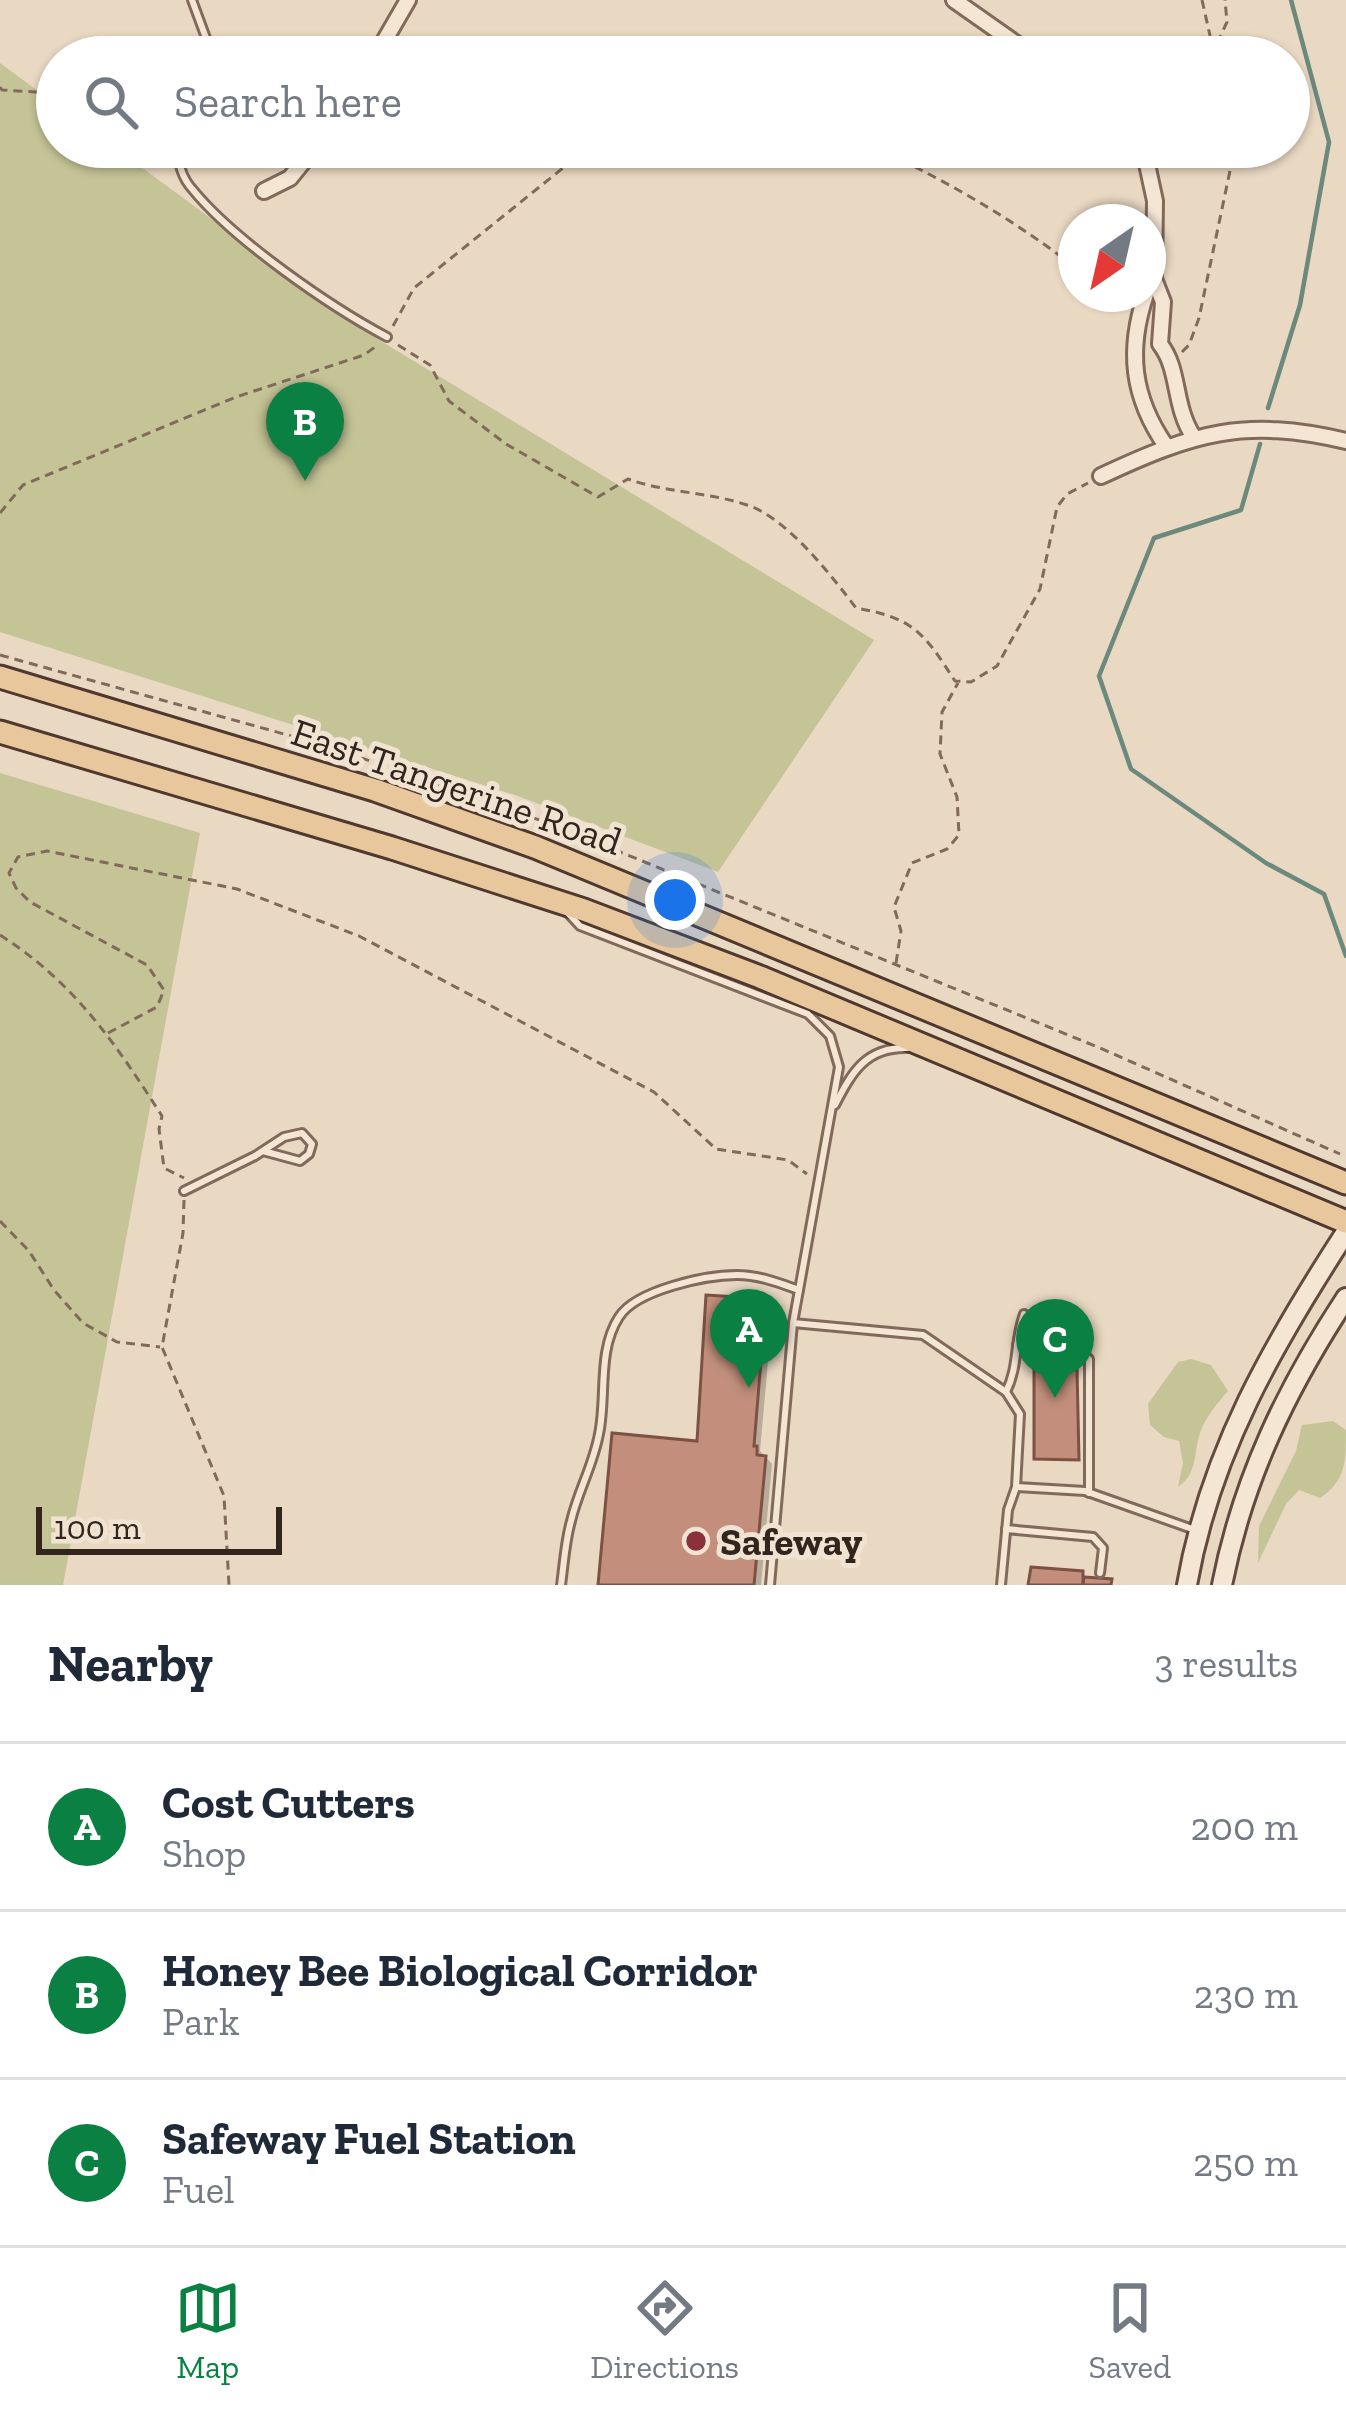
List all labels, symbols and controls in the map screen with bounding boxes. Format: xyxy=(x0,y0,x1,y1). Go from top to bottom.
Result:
search box xyxy=(36,36,1310,168)
icon: search xyxy=(78,69,144,135)
text: Search here xyxy=(174,75,402,129)
north arrow xyxy=(1058,204,1166,312)
pin: B xyxy=(266,382,344,481)
street label: East Tangerine Road xyxy=(286,708,628,865)
your location xyxy=(645,870,705,930)
pin: A xyxy=(710,1289,788,1388)
pin: C xyxy=(1016,1299,1094,1398)
scale bar xyxy=(36,1501,282,1554)
text: 100 m xyxy=(54,1508,141,1547)
place label: Safeway xyxy=(720,1518,863,1565)
marker: Safeway xyxy=(683,1528,709,1554)
text: Nearby xyxy=(48,1633,213,1694)
text: 3 results xyxy=(1154,1640,1298,1687)
text: Cost Cutters xyxy=(162,1776,415,1830)
text: A xyxy=(74,1803,100,1850)
text: 200 m xyxy=(1190,1803,1298,1850)
text: Shop xyxy=(162,1830,246,1877)
text: Honey Bee Biological Corridor xyxy=(162,1944,758,1998)
text: B xyxy=(75,1971,99,2018)
text: 230 m xyxy=(1194,1971,1298,2018)
text: Park xyxy=(162,1998,239,2045)
text: Safeway Fuel Station xyxy=(162,2112,576,2166)
text: C xyxy=(74,2139,100,2186)
text: 250 m xyxy=(1193,2139,1298,2186)
text: Fuel xyxy=(162,2166,234,2213)
tab: Map xyxy=(175,2275,241,2386)
tab: Directions xyxy=(590,2275,739,2386)
tab: Saved xyxy=(1089,2275,1171,2386)

